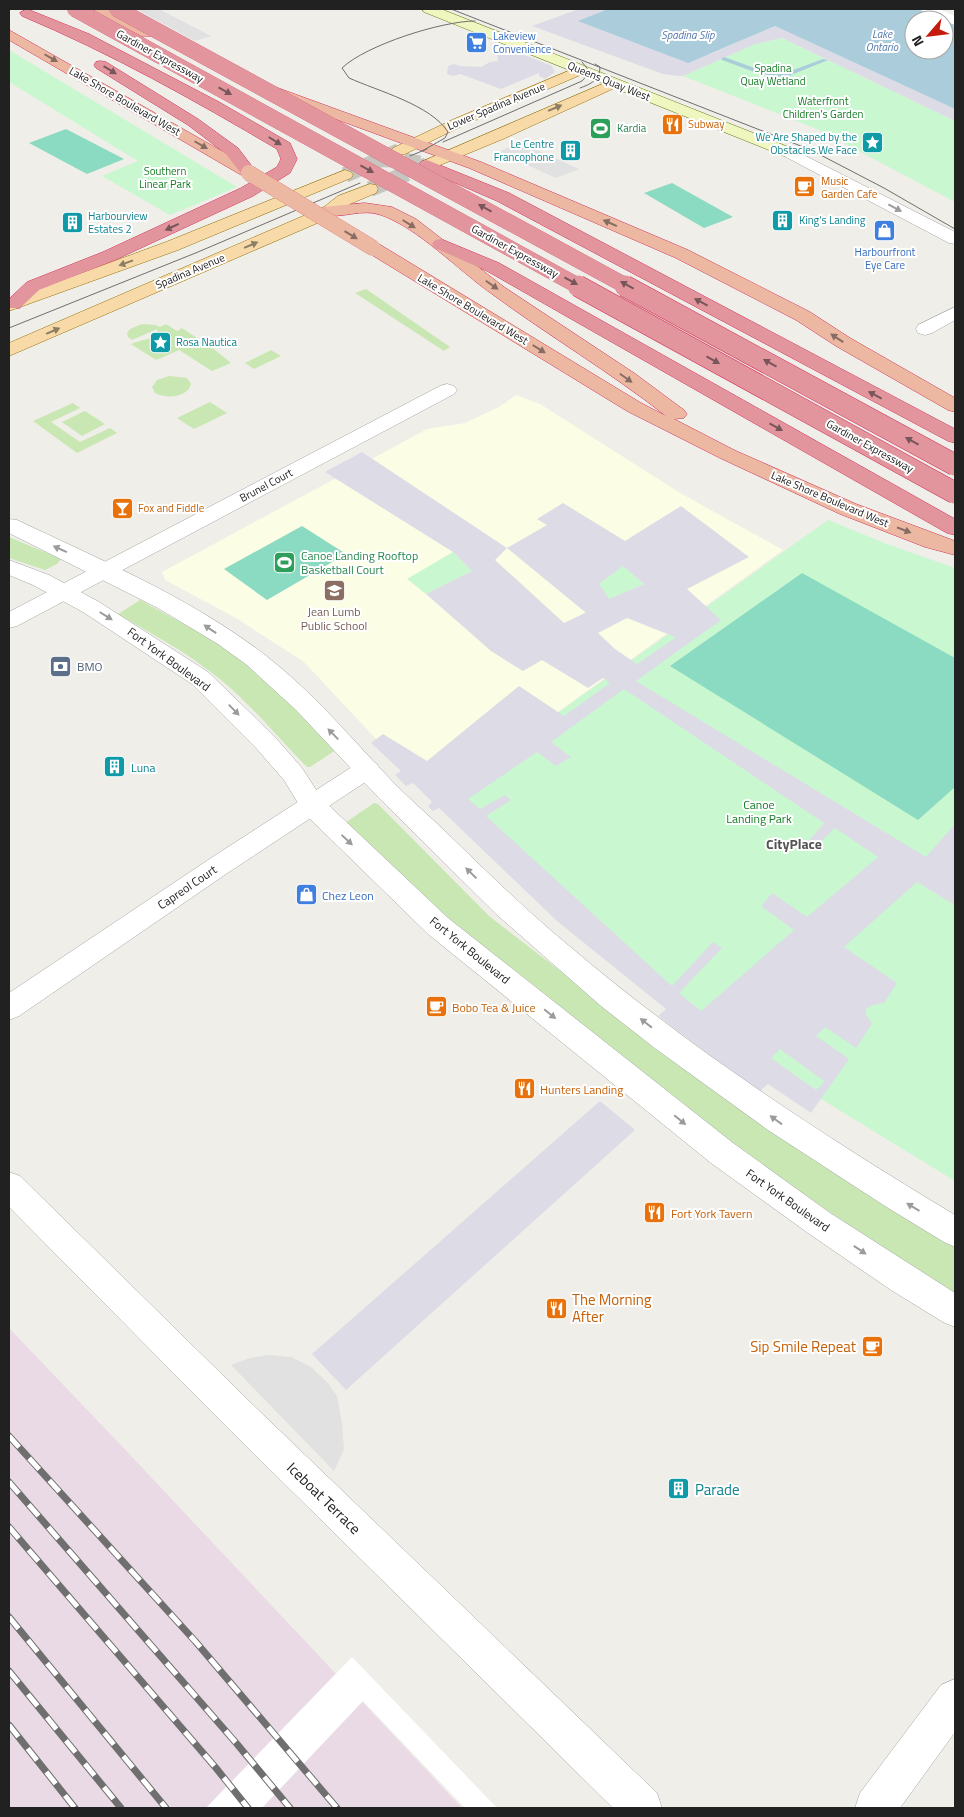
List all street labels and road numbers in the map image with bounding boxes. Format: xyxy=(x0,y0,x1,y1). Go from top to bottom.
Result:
street label: Gardiner Expressway xyxy=(114,25,207,87)
street label: Queens Quay West xyxy=(565,57,653,105)
street label: Lake Shore Boulevard West xyxy=(66,62,184,140)
street label: Lower Spadina Avenue xyxy=(445,78,548,134)
street label: Gardiner Expressway xyxy=(469,220,562,282)
street label: Spadina Avenue xyxy=(153,249,227,293)
street label: Lake Shore Boulevard West xyxy=(415,270,531,348)
street label: Gardiner Expressway xyxy=(824,415,917,477)
street label: Brunel Court xyxy=(237,464,295,506)
street label: Lake Shore Boulevard West xyxy=(769,467,891,531)
street label: Fort York Boulevard xyxy=(123,622,215,696)
street label: Capreol Court xyxy=(153,860,221,914)
street label: Fort York Boulevard xyxy=(426,912,514,988)
street label: Fort York Boulevard xyxy=(742,1164,834,1236)
street label: Iceboat Terrace xyxy=(282,1457,366,1539)

